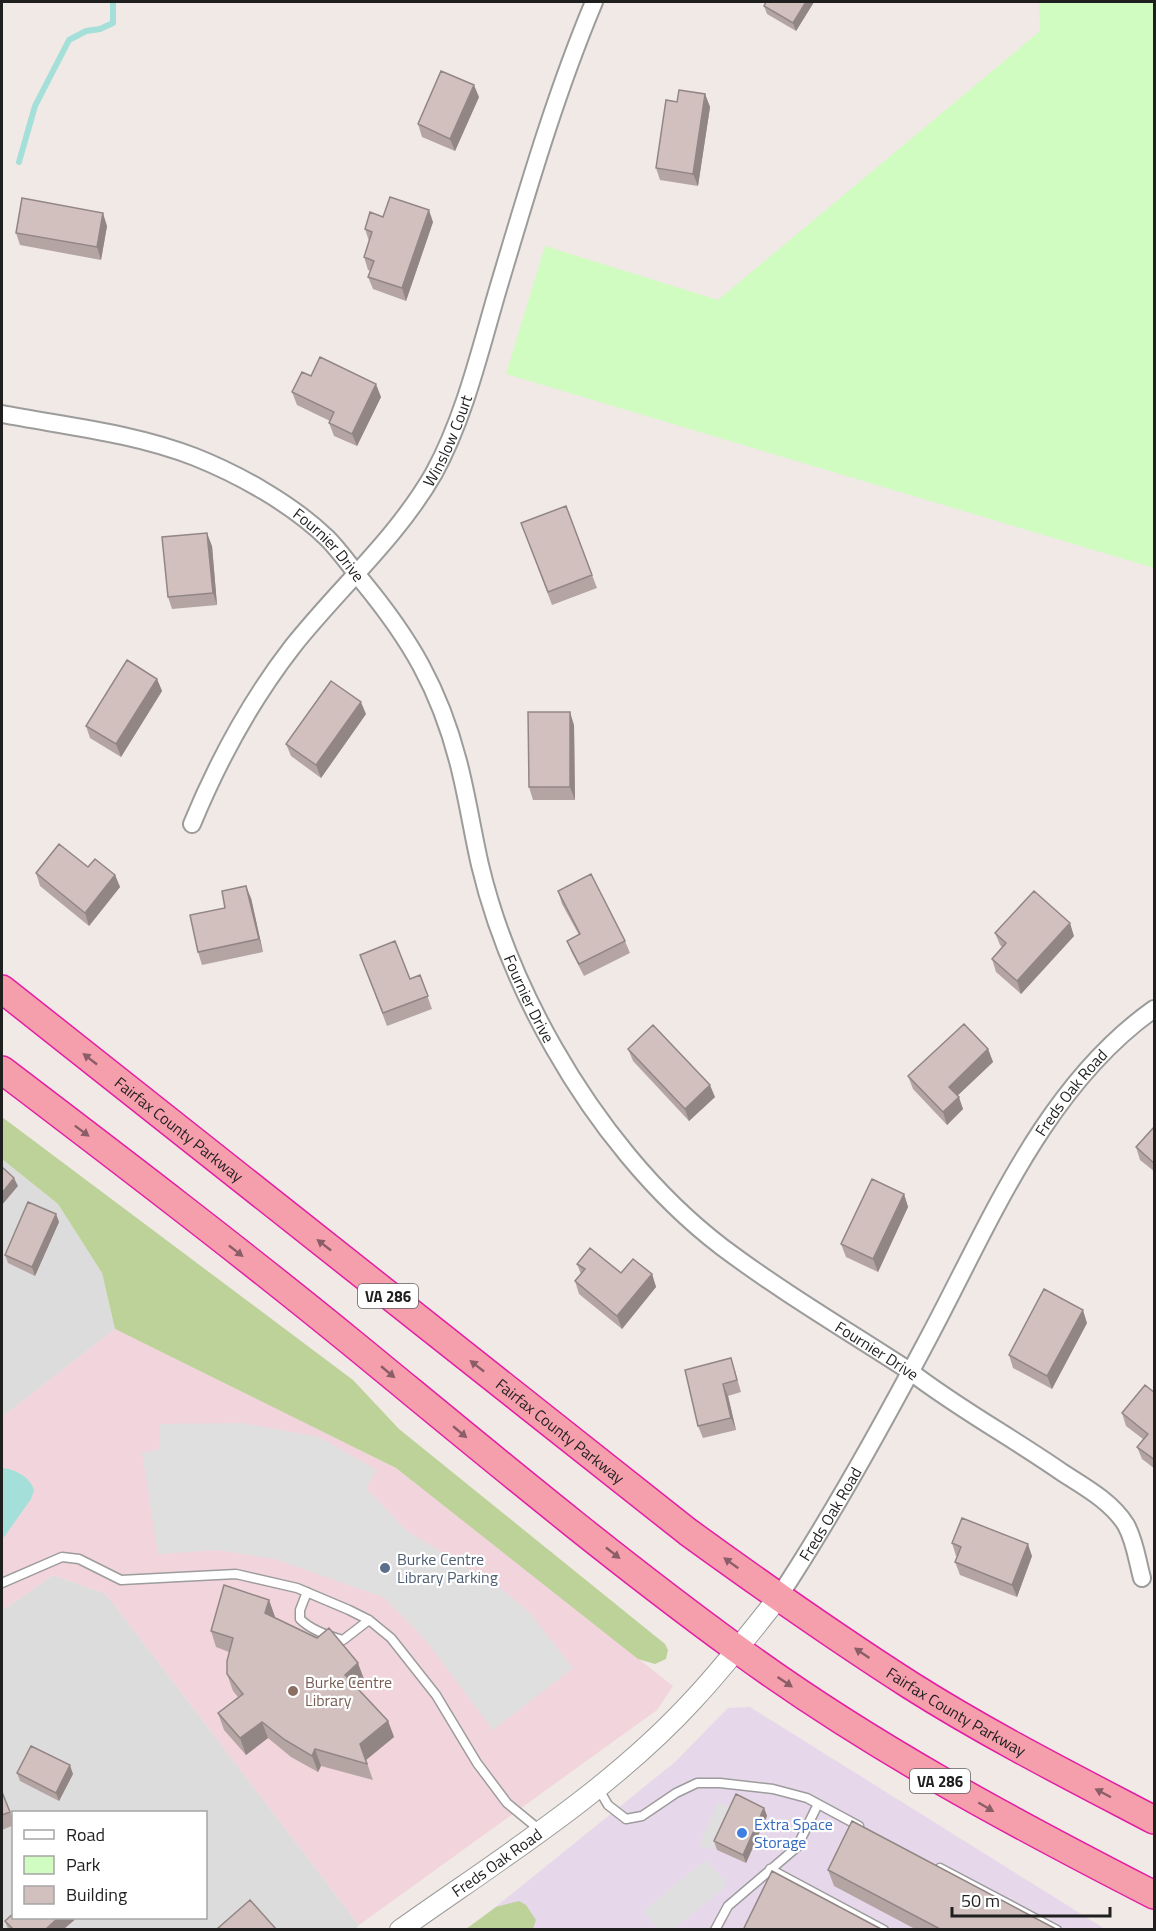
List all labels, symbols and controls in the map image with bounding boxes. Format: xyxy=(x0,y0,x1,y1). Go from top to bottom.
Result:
street label: Winslow Court xyxy=(417,391,478,491)
street label: Fournier Drive xyxy=(288,502,370,587)
street label: Fournier Drive xyxy=(498,951,561,1047)
street label: Freds Oak Road xyxy=(1029,1043,1113,1141)
one-way arrow xyxy=(82,1053,97,1065)
street label: Fairfax County Parkway xyxy=(110,1071,249,1188)
one-way arrow xyxy=(74,1124,89,1136)
one-way arrow xyxy=(317,1240,332,1252)
one-way arrow xyxy=(228,1244,243,1256)
road number: VA 286 xyxy=(358,1284,418,1308)
street label: Fournier Drive xyxy=(831,1315,924,1386)
one-way arrow xyxy=(470,1361,485,1373)
one-way arrow xyxy=(380,1366,396,1379)
street label: Fairfax County Parkway xyxy=(491,1372,630,1490)
one-way arrow xyxy=(452,1425,467,1438)
street label: Freds Oak Road xyxy=(793,1463,868,1565)
one-way arrow xyxy=(605,1546,620,1558)
place label: Burke Centre Library Parking xyxy=(397,1547,498,1589)
one-way arrow xyxy=(723,1557,739,1569)
marker: Burke Centre Library Parking xyxy=(378,1561,392,1575)
one-way arrow xyxy=(854,1647,870,1659)
street label: Fairfax County Parkway xyxy=(882,1661,1031,1762)
place label: Burke Centre Library xyxy=(305,1670,392,1712)
one-way arrow xyxy=(777,1676,793,1687)
marker: Burke Centre Library xyxy=(286,1684,300,1698)
road number: VA 286 xyxy=(910,1769,970,1793)
one-way arrow xyxy=(1094,1788,1111,1798)
one-way arrow xyxy=(978,1802,994,1813)
legend xyxy=(12,1811,207,1919)
place label: Extra Space Storage xyxy=(754,1812,833,1854)
text: Road xyxy=(66,1821,105,1848)
street label: Freds Oak Road xyxy=(447,1822,547,1903)
marker: Extra Space Storage xyxy=(735,1826,749,1840)
text: Park xyxy=(66,1851,101,1878)
scale bar xyxy=(952,1880,1110,1918)
text: Building xyxy=(66,1881,127,1908)
text: 50 m xyxy=(961,1887,1000,1914)

